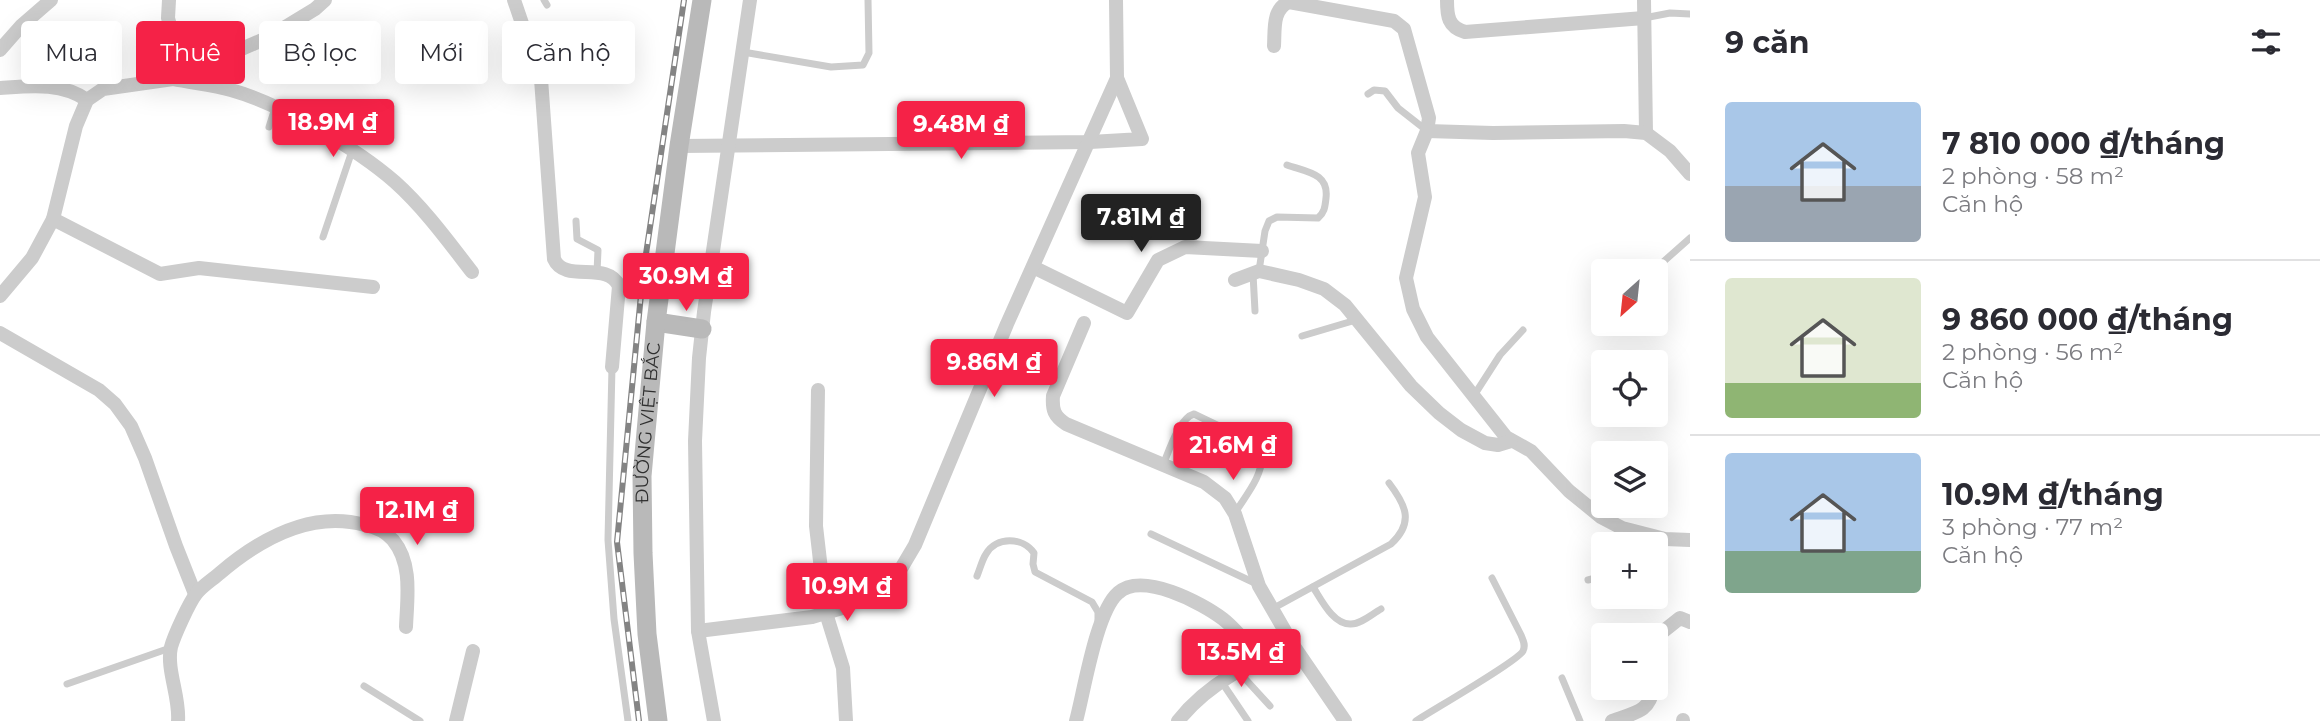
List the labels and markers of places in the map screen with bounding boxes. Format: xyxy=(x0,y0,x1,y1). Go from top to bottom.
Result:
pin: 18.9M ₫ xyxy=(268,100,398,159)
pin: 9.48M ₫ xyxy=(896,102,1026,161)
pin: 7.81M ₫ xyxy=(1076,194,1206,254)
pin: 30.9M ₫ xyxy=(621,254,751,313)
pin: 9.86M ₫ xyxy=(929,340,1059,399)
pin: 21.6M ₫ xyxy=(1168,422,1298,482)
pin: 12.1M ₫ xyxy=(352,488,482,547)
pin: 10.9M ₫ xyxy=(782,564,912,623)
pin: 13.5M ₫ xyxy=(1176,630,1306,689)

